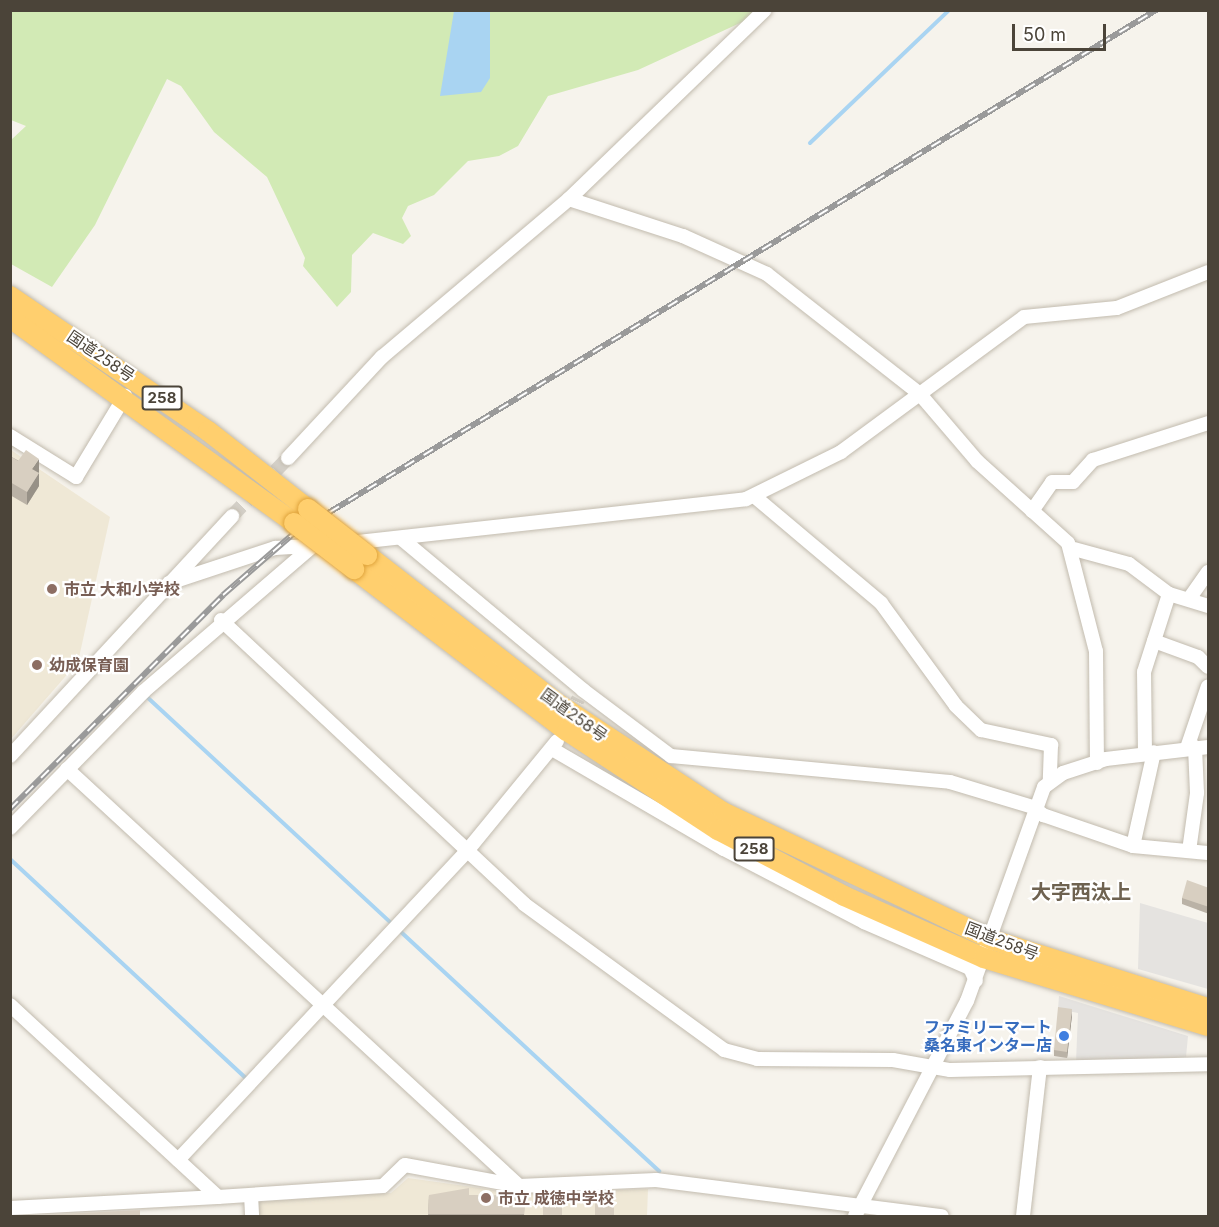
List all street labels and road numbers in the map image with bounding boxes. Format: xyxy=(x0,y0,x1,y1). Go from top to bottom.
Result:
street label: 国道258号 xyxy=(64,326,138,386)
road number: 258 xyxy=(141,386,183,410)
street label: 国道258号 xyxy=(537,684,611,746)
road number: 258 xyxy=(733,837,775,861)
street label: 国道258号 xyxy=(962,918,1042,964)

